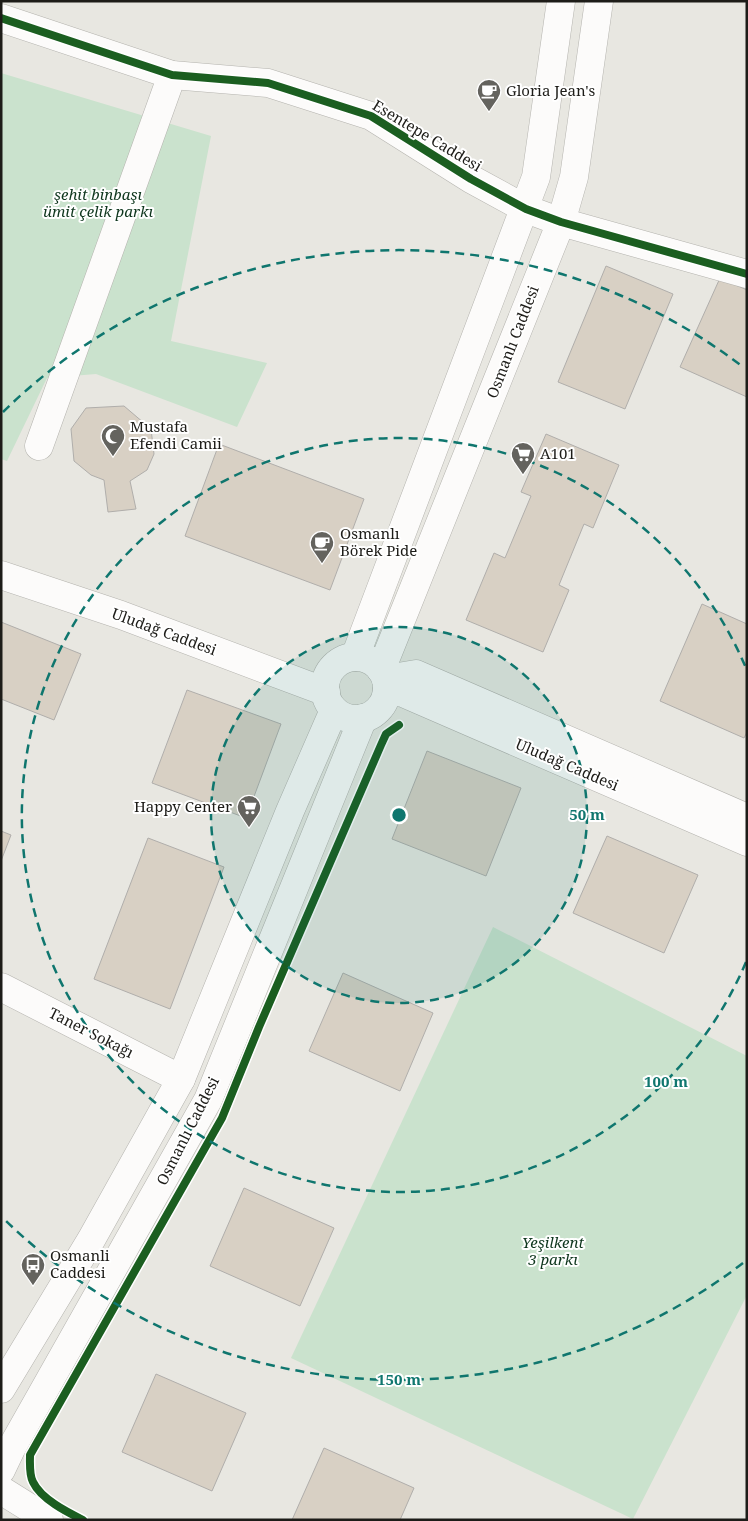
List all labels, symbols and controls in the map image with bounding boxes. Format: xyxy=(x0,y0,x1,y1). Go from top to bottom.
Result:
cafe icon: Gloria Jean's xyxy=(476,78,502,112)
place label: Gloria Jean's xyxy=(506,80,595,100)
street label: Esentepe Caddesi xyxy=(369,95,486,176)
park label: şehit binbaşı ümit çelik parkı xyxy=(43,184,153,221)
street label: Osmanlı Caddesi xyxy=(481,282,543,401)
place label: Mustafa Efendi Camii xyxy=(130,416,222,453)
mosque icon: Mustafa Efendi Camii xyxy=(100,423,126,457)
supermarket icon: A101 xyxy=(510,441,536,475)
place label: A101 xyxy=(540,443,576,463)
place label: Osmanlı Börek Pide xyxy=(340,523,417,560)
cafe icon: Osmanlı Börek Pide xyxy=(309,530,335,564)
street label: Uludağ Caddesi xyxy=(109,603,220,659)
street label: Uludağ Caddesi xyxy=(513,733,622,795)
supermarket icon: Happy Center xyxy=(236,794,262,828)
place label: Happy Center xyxy=(134,796,232,816)
text: 50 m xyxy=(569,804,605,824)
centre of rings xyxy=(390,806,408,824)
street label: Taner Sokağı xyxy=(46,1002,137,1062)
text: 100 m xyxy=(644,1071,688,1091)
street label: Osmanlı Caddesi xyxy=(151,1073,223,1188)
park label: Yeşilkent 3 parkı xyxy=(522,1232,584,1269)
place label: Osmanli Caddesi xyxy=(50,1245,110,1282)
bus stop icon: Osmanli Caddesi xyxy=(20,1252,46,1286)
text: 150 m xyxy=(377,1369,421,1389)

